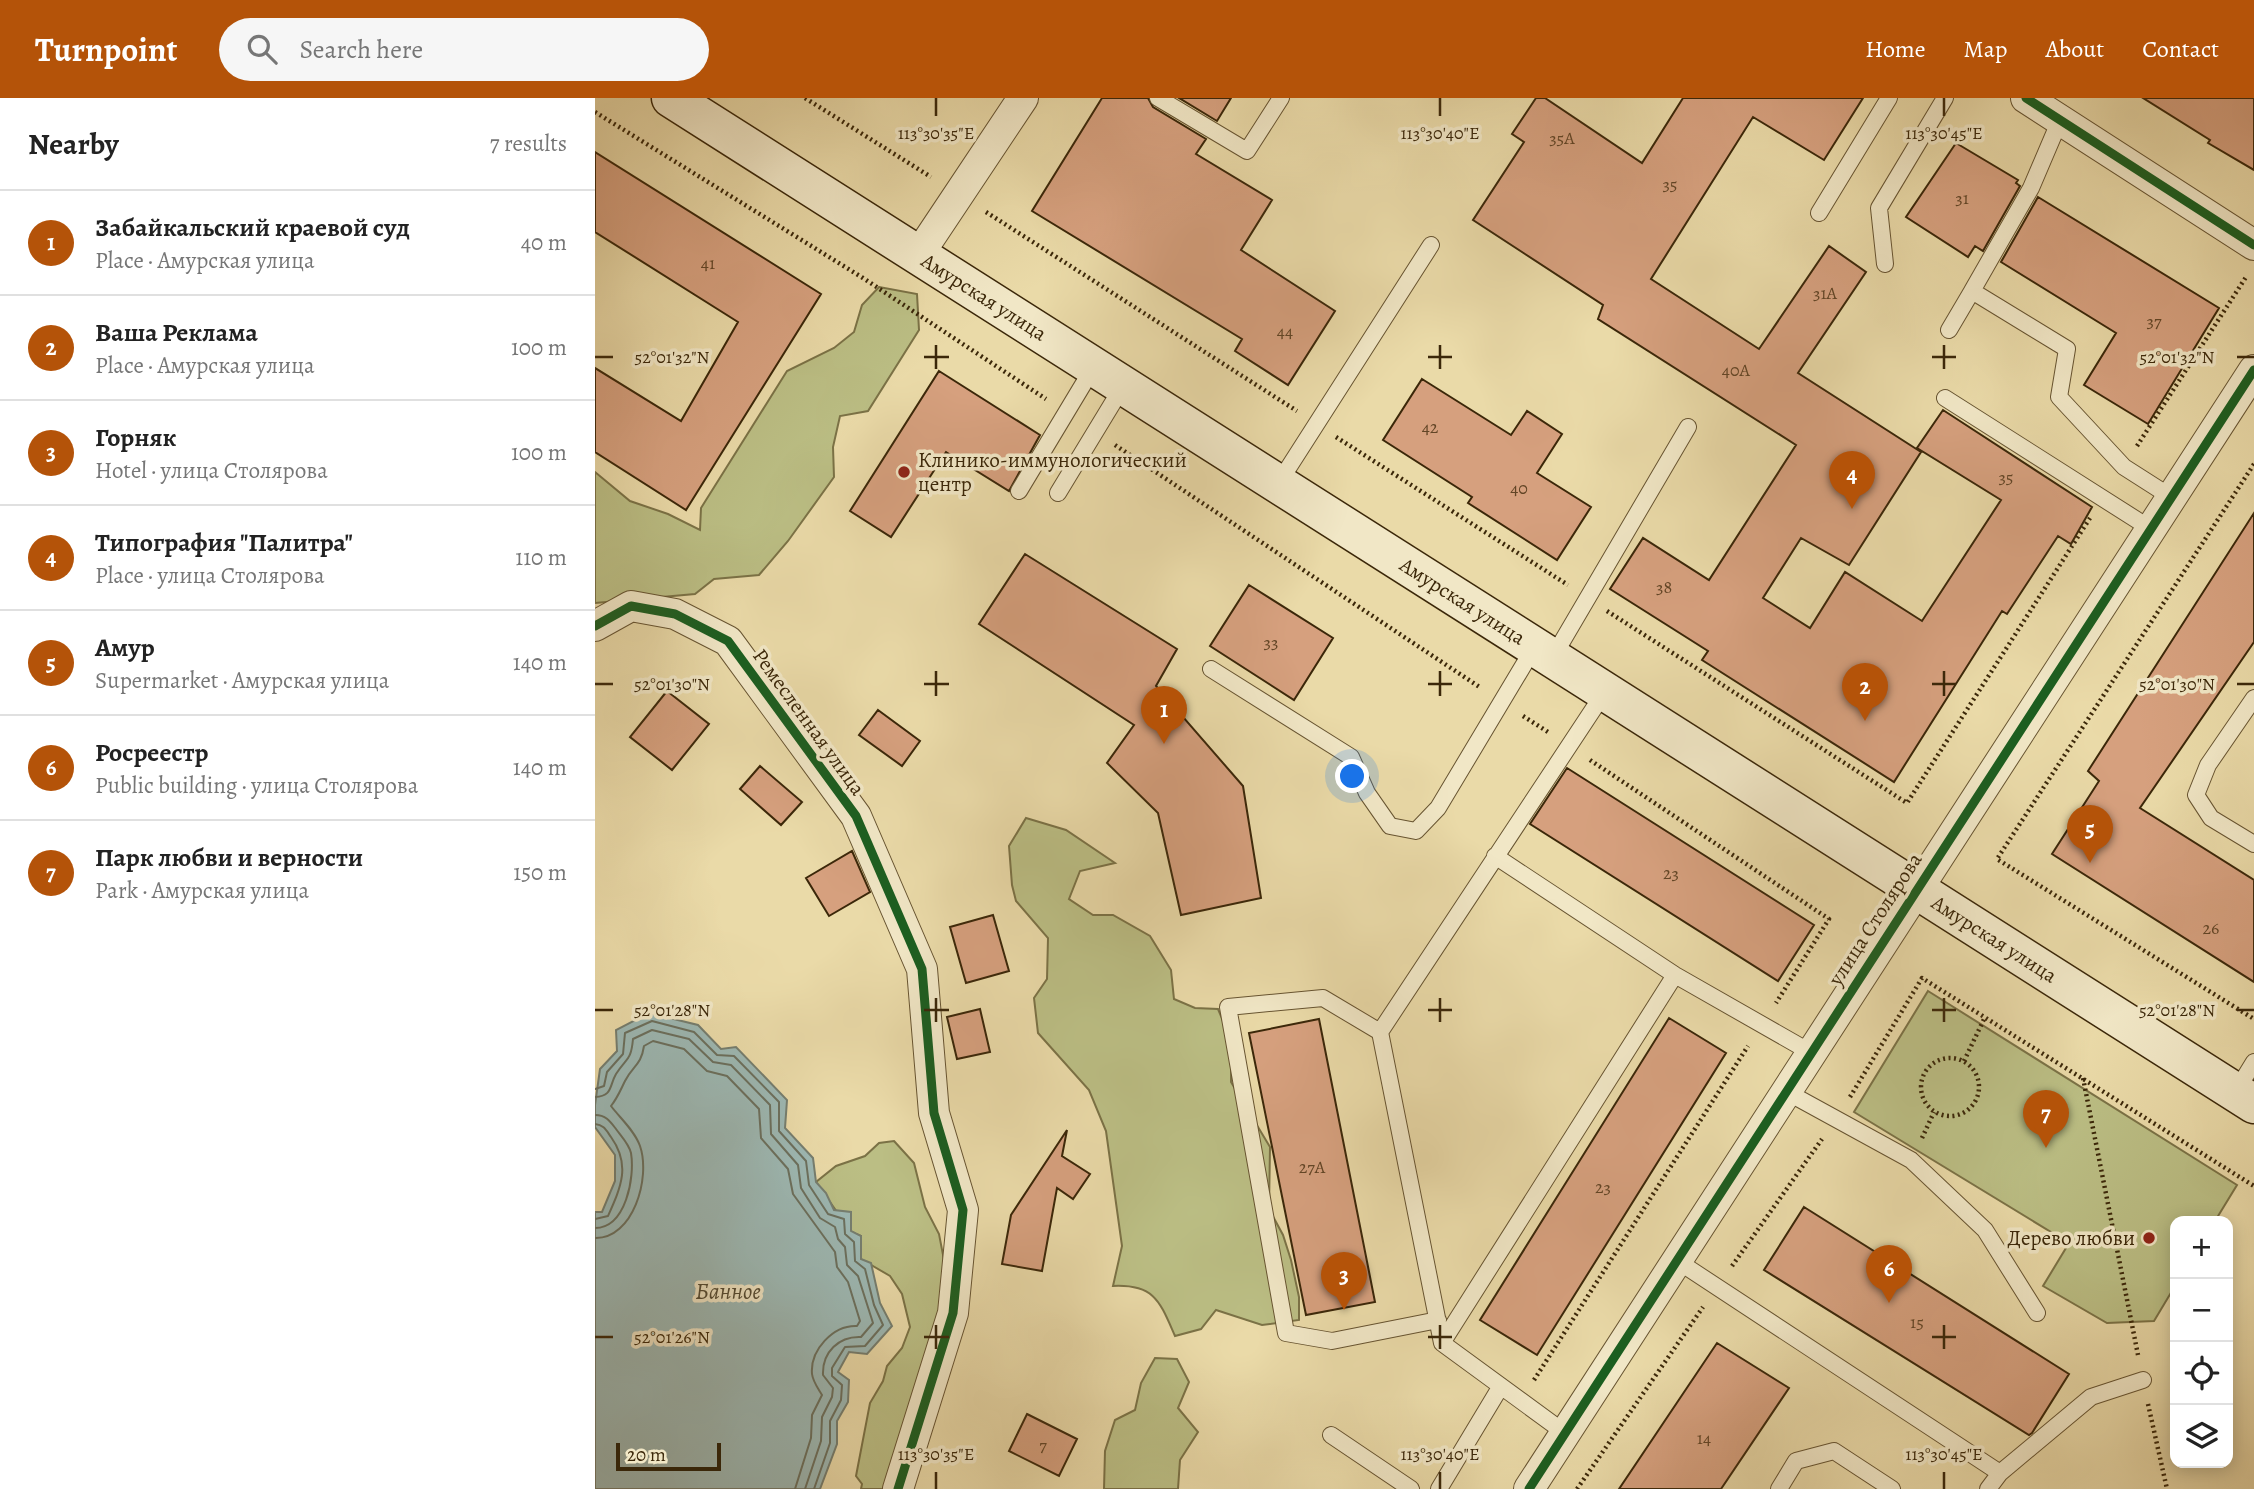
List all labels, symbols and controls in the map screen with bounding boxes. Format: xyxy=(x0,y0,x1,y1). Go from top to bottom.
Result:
search box xyxy=(219,18,709,81)
text: Turnpoint xyxy=(35,27,177,72)
icon: search xyxy=(243,30,281,68)
text: Search here xyxy=(299,32,423,67)
text: Home xyxy=(1865,33,1926,65)
text: Map xyxy=(1964,33,2008,65)
text: About xyxy=(2046,33,2104,65)
text: Contact xyxy=(2142,33,2219,65)
text: 113°30'35"E xyxy=(898,121,974,145)
text: 113°30'40"E xyxy=(1400,121,1480,145)
text: 113°30'45"E xyxy=(1905,121,1983,145)
text: Nearby xyxy=(28,124,119,164)
house number: 35А xyxy=(1549,126,1575,150)
text: 7 results xyxy=(490,128,567,159)
house number: 35 xyxy=(1662,172,1678,196)
house number: 31 xyxy=(1955,186,1969,210)
text: Забайкальский краевой суд xyxy=(95,210,410,245)
text: 1 xyxy=(47,227,55,258)
text: 40 m xyxy=(521,227,567,258)
text: Place · Амурская улица xyxy=(95,245,315,276)
street label: Амурская улица xyxy=(915,246,1053,348)
house number: 41 xyxy=(701,251,715,275)
house number: 31А xyxy=(1813,281,1838,305)
house number: 37 xyxy=(2146,309,2162,333)
text: Ваша Реклама xyxy=(95,315,258,350)
house number: 44 xyxy=(1277,319,1293,343)
text: 2 xyxy=(45,332,57,363)
text: 100 m xyxy=(511,332,567,363)
text: 52°01'32"N xyxy=(635,345,710,369)
text: 52°01'32"N xyxy=(2140,345,2215,369)
text: Place · Амурская улица xyxy=(95,350,315,381)
house number: 40А xyxy=(1722,358,1751,382)
house number: 42 xyxy=(1422,415,1439,439)
text: Горняк xyxy=(95,420,177,455)
text: 3 xyxy=(46,437,56,468)
text: 100 m xyxy=(511,437,567,468)
place label: Клинико-иммунологический центр xyxy=(918,446,1187,498)
pin: 4 xyxy=(1829,451,1875,509)
text: Hotel · улица Столярова xyxy=(95,455,328,486)
marker: Клинико-иммунологический центр xyxy=(896,464,912,480)
house number: 35 xyxy=(1998,465,2014,489)
house number: 40 xyxy=(1510,476,1528,500)
text: Типография "Палитра" xyxy=(95,525,353,560)
text: 4 xyxy=(46,542,56,573)
text: 110 m xyxy=(515,542,567,573)
street label: Амурская улица xyxy=(1394,550,1531,652)
text: Place · улица Столярова xyxy=(95,560,325,591)
house number: 38 xyxy=(1656,575,1672,599)
text: Амур xyxy=(95,630,155,665)
house number: 33 xyxy=(1264,630,1278,654)
street label: Ремесленная улица xyxy=(746,643,872,801)
text: 5 xyxy=(46,647,56,678)
text: 140 m xyxy=(513,647,567,678)
pin: 2 xyxy=(1842,663,1888,721)
text: Supermarket · Амурская улица xyxy=(95,665,389,696)
text: 52°01'30"N xyxy=(634,672,710,696)
text: 52°01'30"N xyxy=(2139,672,2215,696)
pin: 1 xyxy=(1141,686,1187,744)
text: Росреестр xyxy=(95,735,208,770)
text: 6 xyxy=(46,752,56,783)
text: 140 m xyxy=(513,752,567,783)
your location xyxy=(1335,759,1369,793)
text: Public building · улица Столярова xyxy=(95,770,418,801)
pin: 5 xyxy=(2067,805,2113,863)
text: Парк любви и верности xyxy=(95,840,363,875)
street label: улица Столярова xyxy=(1821,847,1929,992)
text: 7 xyxy=(46,857,56,888)
text: 150 m xyxy=(513,857,567,888)
house number: 23 xyxy=(1663,861,1679,885)
text: Park · Амурская улица xyxy=(95,875,309,906)
street label: Амурская улица xyxy=(1925,888,2063,990)
house number: 26 xyxy=(2203,916,2219,940)
text: 52°01'28"N xyxy=(634,998,710,1022)
text: 52°01'28"N xyxy=(2139,998,2215,1022)
pin: 7 xyxy=(2023,1090,2069,1148)
house number: 27А xyxy=(1299,1155,1326,1179)
house number: 23 xyxy=(1595,1175,1611,1199)
map controls xyxy=(2170,1216,2233,1468)
button: + xyxy=(2170,1216,2233,1279)
place label: Дерево любви xyxy=(2007,1224,2135,1252)
marker: Дерево любви xyxy=(2141,1230,2157,1246)
pin: 6 xyxy=(1866,1245,1912,1303)
pin: 3 xyxy=(1321,1252,1367,1310)
water label: Банное xyxy=(695,1276,761,1307)
button: − xyxy=(2170,1279,2233,1342)
house number: 15 xyxy=(1910,1310,1924,1334)
text: 52°01'26"N xyxy=(634,1325,710,1349)
button: locate xyxy=(2170,1342,2233,1405)
button: layers xyxy=(2170,1405,2233,1468)
house number: 14 xyxy=(1697,1426,1711,1450)
house number: 7 xyxy=(1039,1433,1047,1457)
scale bar xyxy=(616,1440,721,1472)
text: 20 m xyxy=(627,1442,666,1468)
text: 113°30'35"E xyxy=(898,1442,974,1466)
text: 113°30'40"E xyxy=(1400,1442,1480,1466)
text: 113°30'45"E xyxy=(1905,1442,1983,1466)

